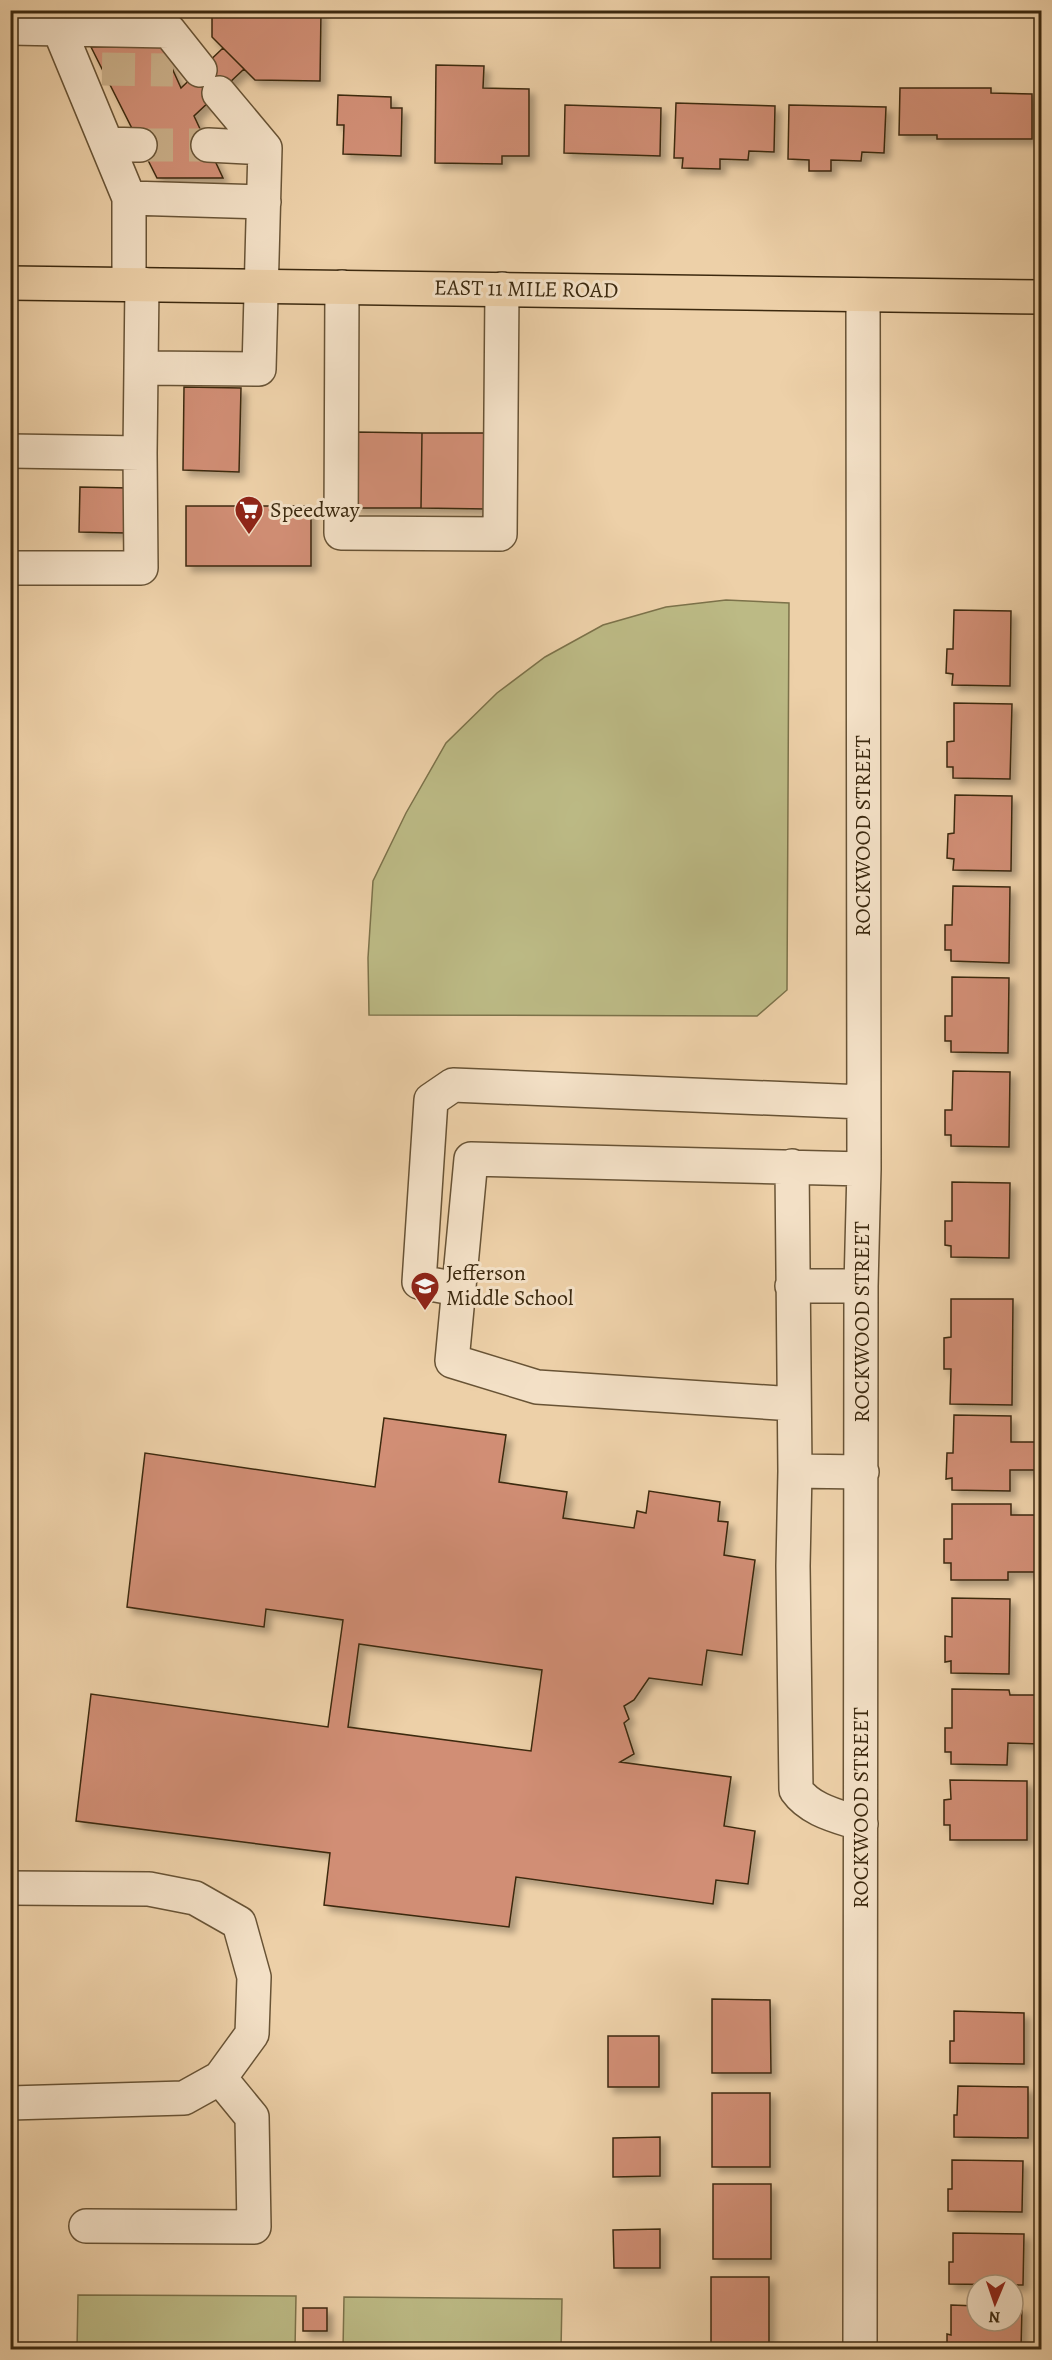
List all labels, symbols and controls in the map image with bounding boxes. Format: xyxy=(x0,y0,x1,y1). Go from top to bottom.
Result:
street label: EAST 11 MILE ROAD xyxy=(434,272,618,306)
supermarket icon: Speedway xyxy=(233,494,265,536)
place label: Speedway xyxy=(270,495,360,525)
street label: ROCKWOOD STREET xyxy=(848,735,878,937)
street label: ROCKWOOD STREET xyxy=(847,1221,877,1423)
place label: Jefferson Middle School xyxy=(446,1258,573,1313)
school or university icon: Jefferson Middle School xyxy=(409,1270,441,1312)
street label: ROCKWOOD STREET xyxy=(846,1707,876,1909)
north arrow xyxy=(965,2273,1025,2333)
text: N xyxy=(988,2306,1001,2328)

